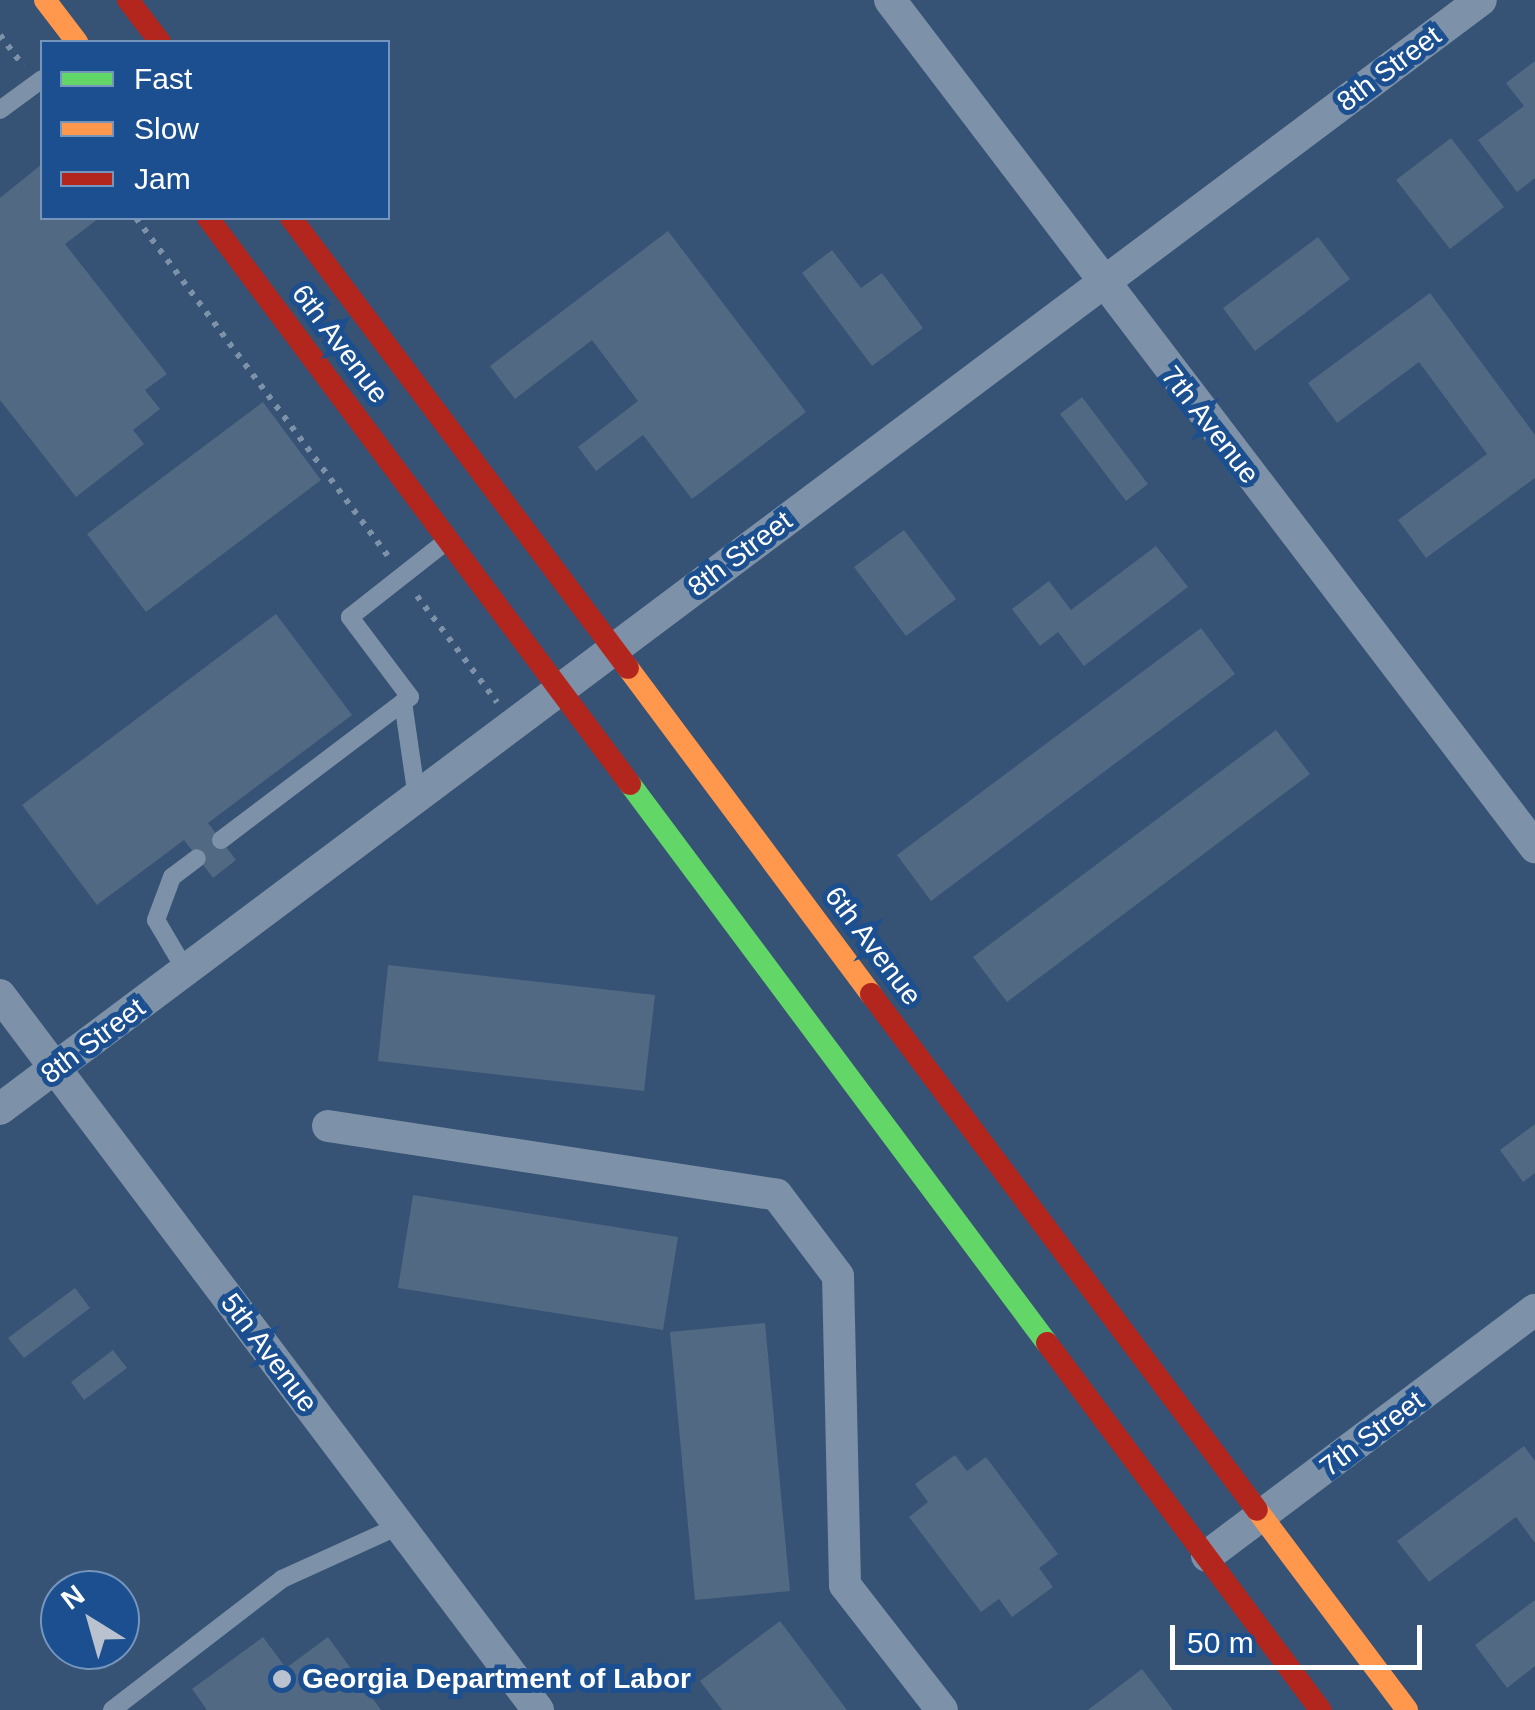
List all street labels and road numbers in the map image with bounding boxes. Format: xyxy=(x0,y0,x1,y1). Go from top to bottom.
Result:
street label: 8th Street xyxy=(1330,19,1448,119)
street label: 6th Avenue xyxy=(284,278,396,410)
street label: 7th Avenue xyxy=(1153,359,1267,491)
street label: 8th Street xyxy=(681,504,799,604)
street label: 6th Avenue xyxy=(817,880,929,1012)
street label: 8th Street xyxy=(34,991,152,1091)
street label: 5th Avenue xyxy=(213,1287,325,1419)
street label: 7th Street xyxy=(1313,1384,1431,1484)

